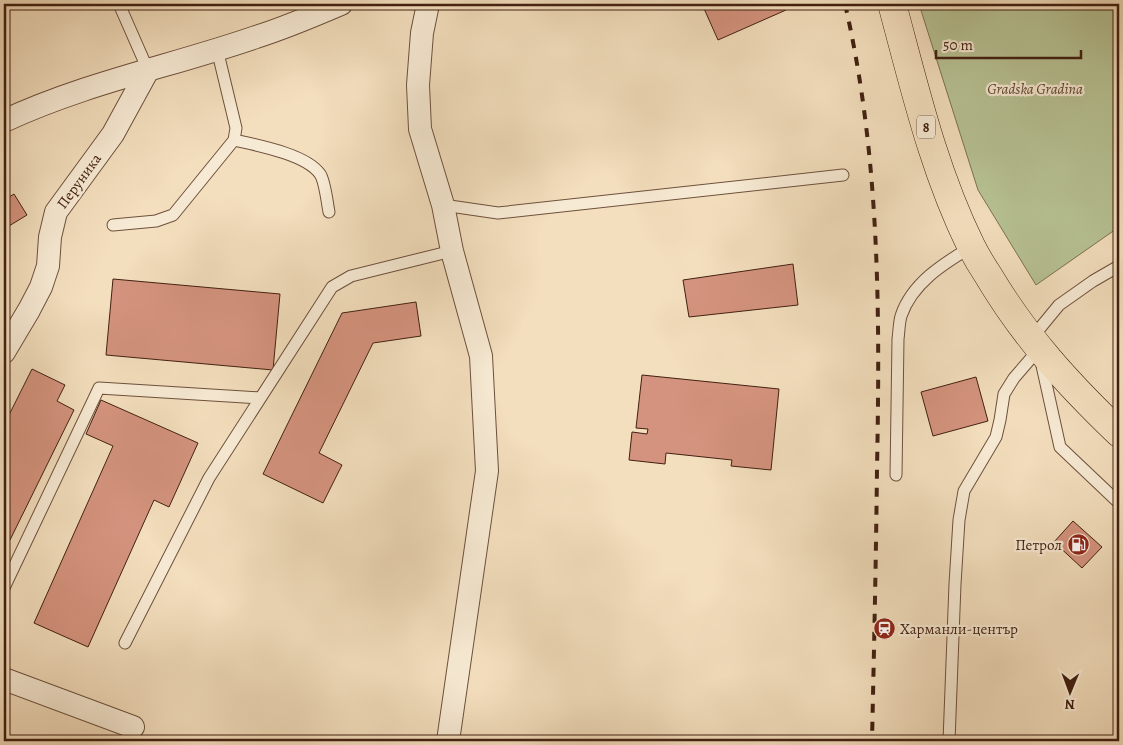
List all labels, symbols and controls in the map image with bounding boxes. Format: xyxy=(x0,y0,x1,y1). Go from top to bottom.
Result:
scale bar xyxy=(936,28,1080,60)
text: 50 m xyxy=(943,35,973,55)
park label: Gradska Gradina xyxy=(987,79,1083,99)
road number: 8 xyxy=(917,115,935,138)
street label: Перуника xyxy=(52,149,106,213)
fuel station icon: Петрол xyxy=(1066,533,1090,557)
place label: Петрол xyxy=(1015,535,1062,555)
station icon: Харманли-център xyxy=(872,617,896,641)
place label: Харманли-център xyxy=(900,619,1018,639)
north arrow xyxy=(1046,668,1096,718)
text: N xyxy=(1065,695,1075,714)

